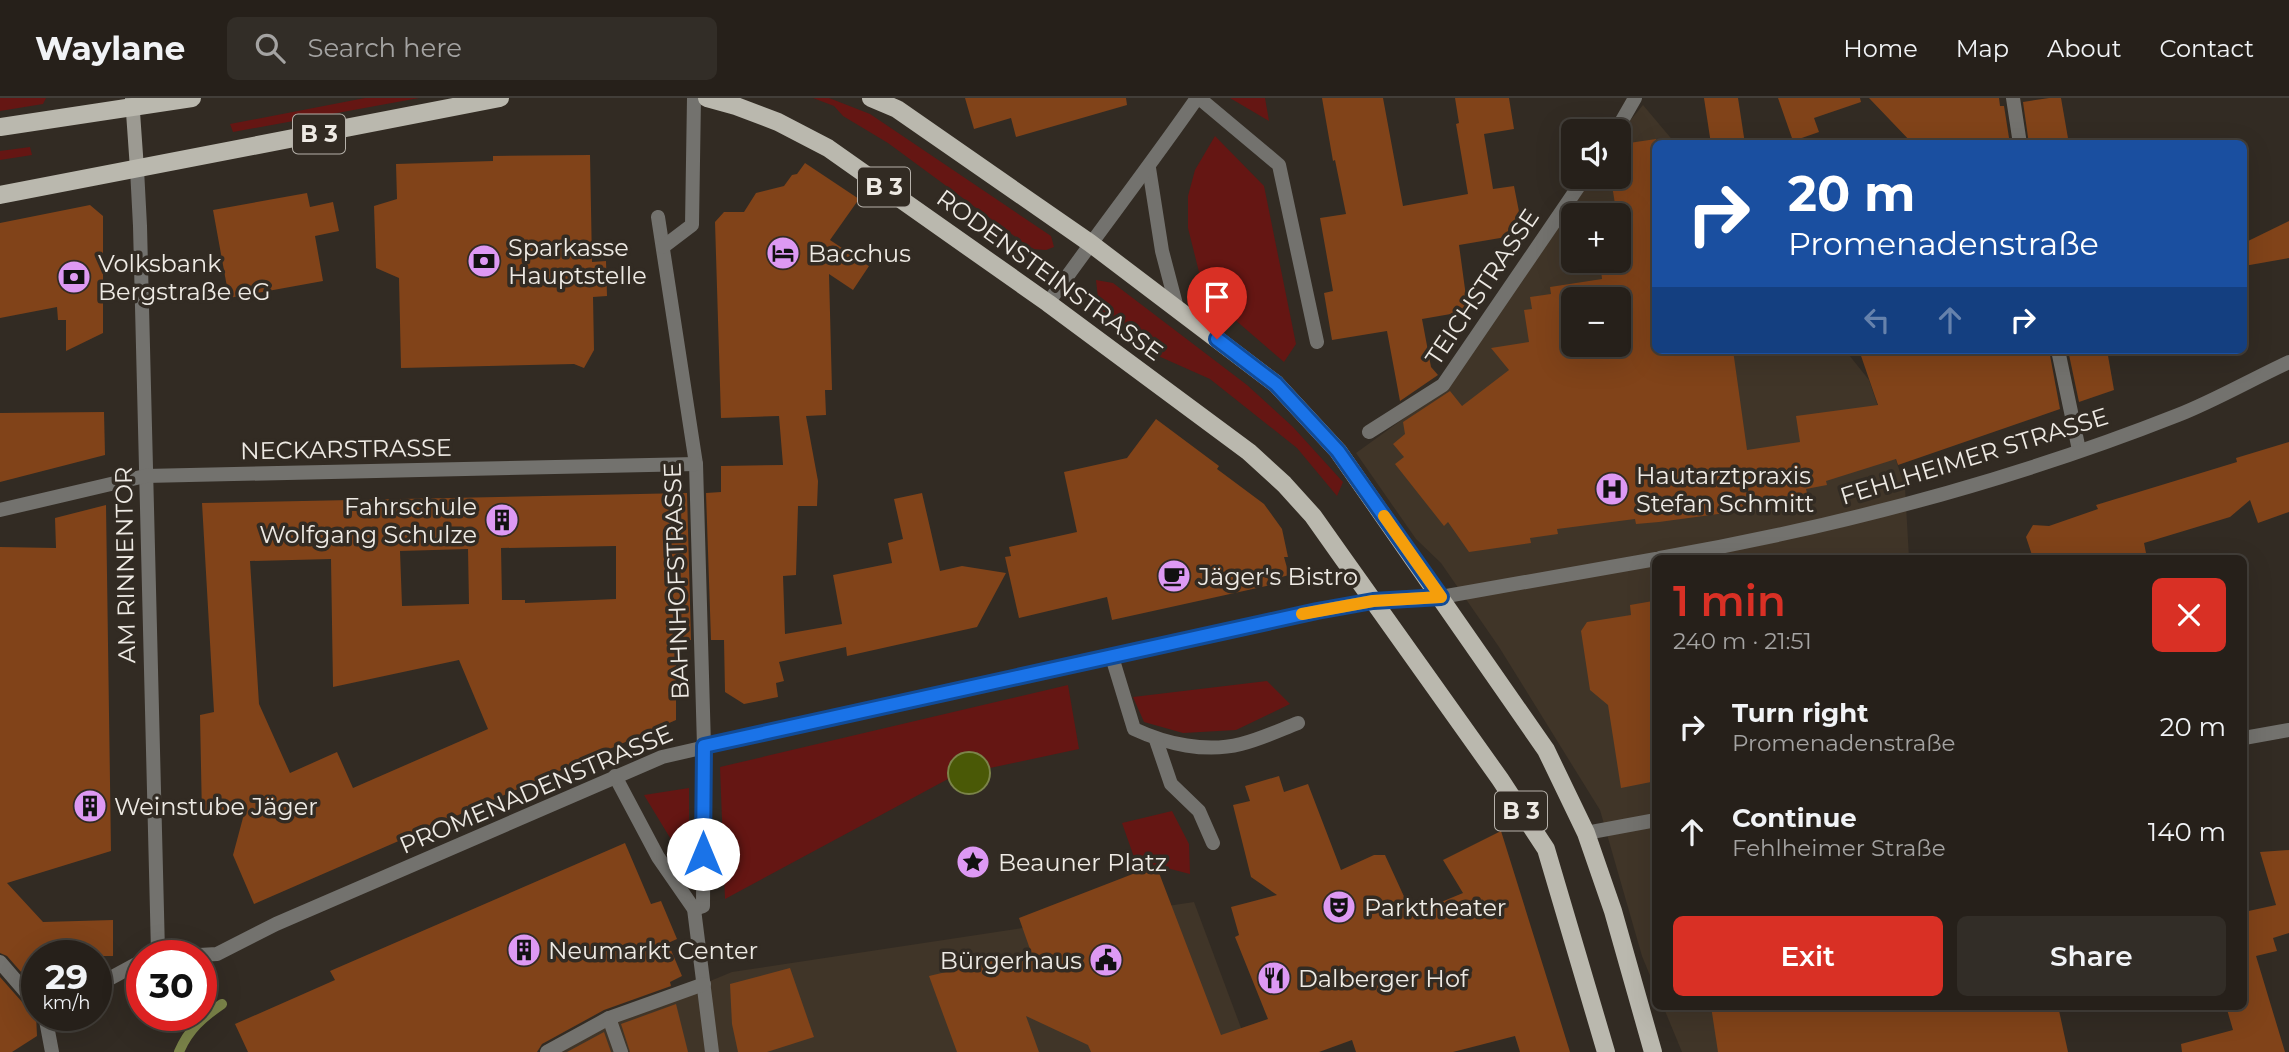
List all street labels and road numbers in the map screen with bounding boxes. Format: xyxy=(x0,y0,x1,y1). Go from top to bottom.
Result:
road number: B 3 xyxy=(293,115,345,154)
road number: B 3 xyxy=(858,167,910,206)
street label: RODENSTEINSTRASSE xyxy=(931,183,1169,367)
street label: TEICHSTRASSE xyxy=(1419,203,1545,371)
street label: FEHLHEIMER STRASSE xyxy=(1836,401,2112,511)
street label: NECKARSTRASSE xyxy=(240,433,452,465)
street label: BAHNHOFSTRASSE xyxy=(657,462,695,700)
street label: AM RINNENTOR xyxy=(109,466,141,664)
street label: PROMENADENSTRASSE xyxy=(395,718,677,860)
road number: B 3 xyxy=(1495,792,1547,831)

